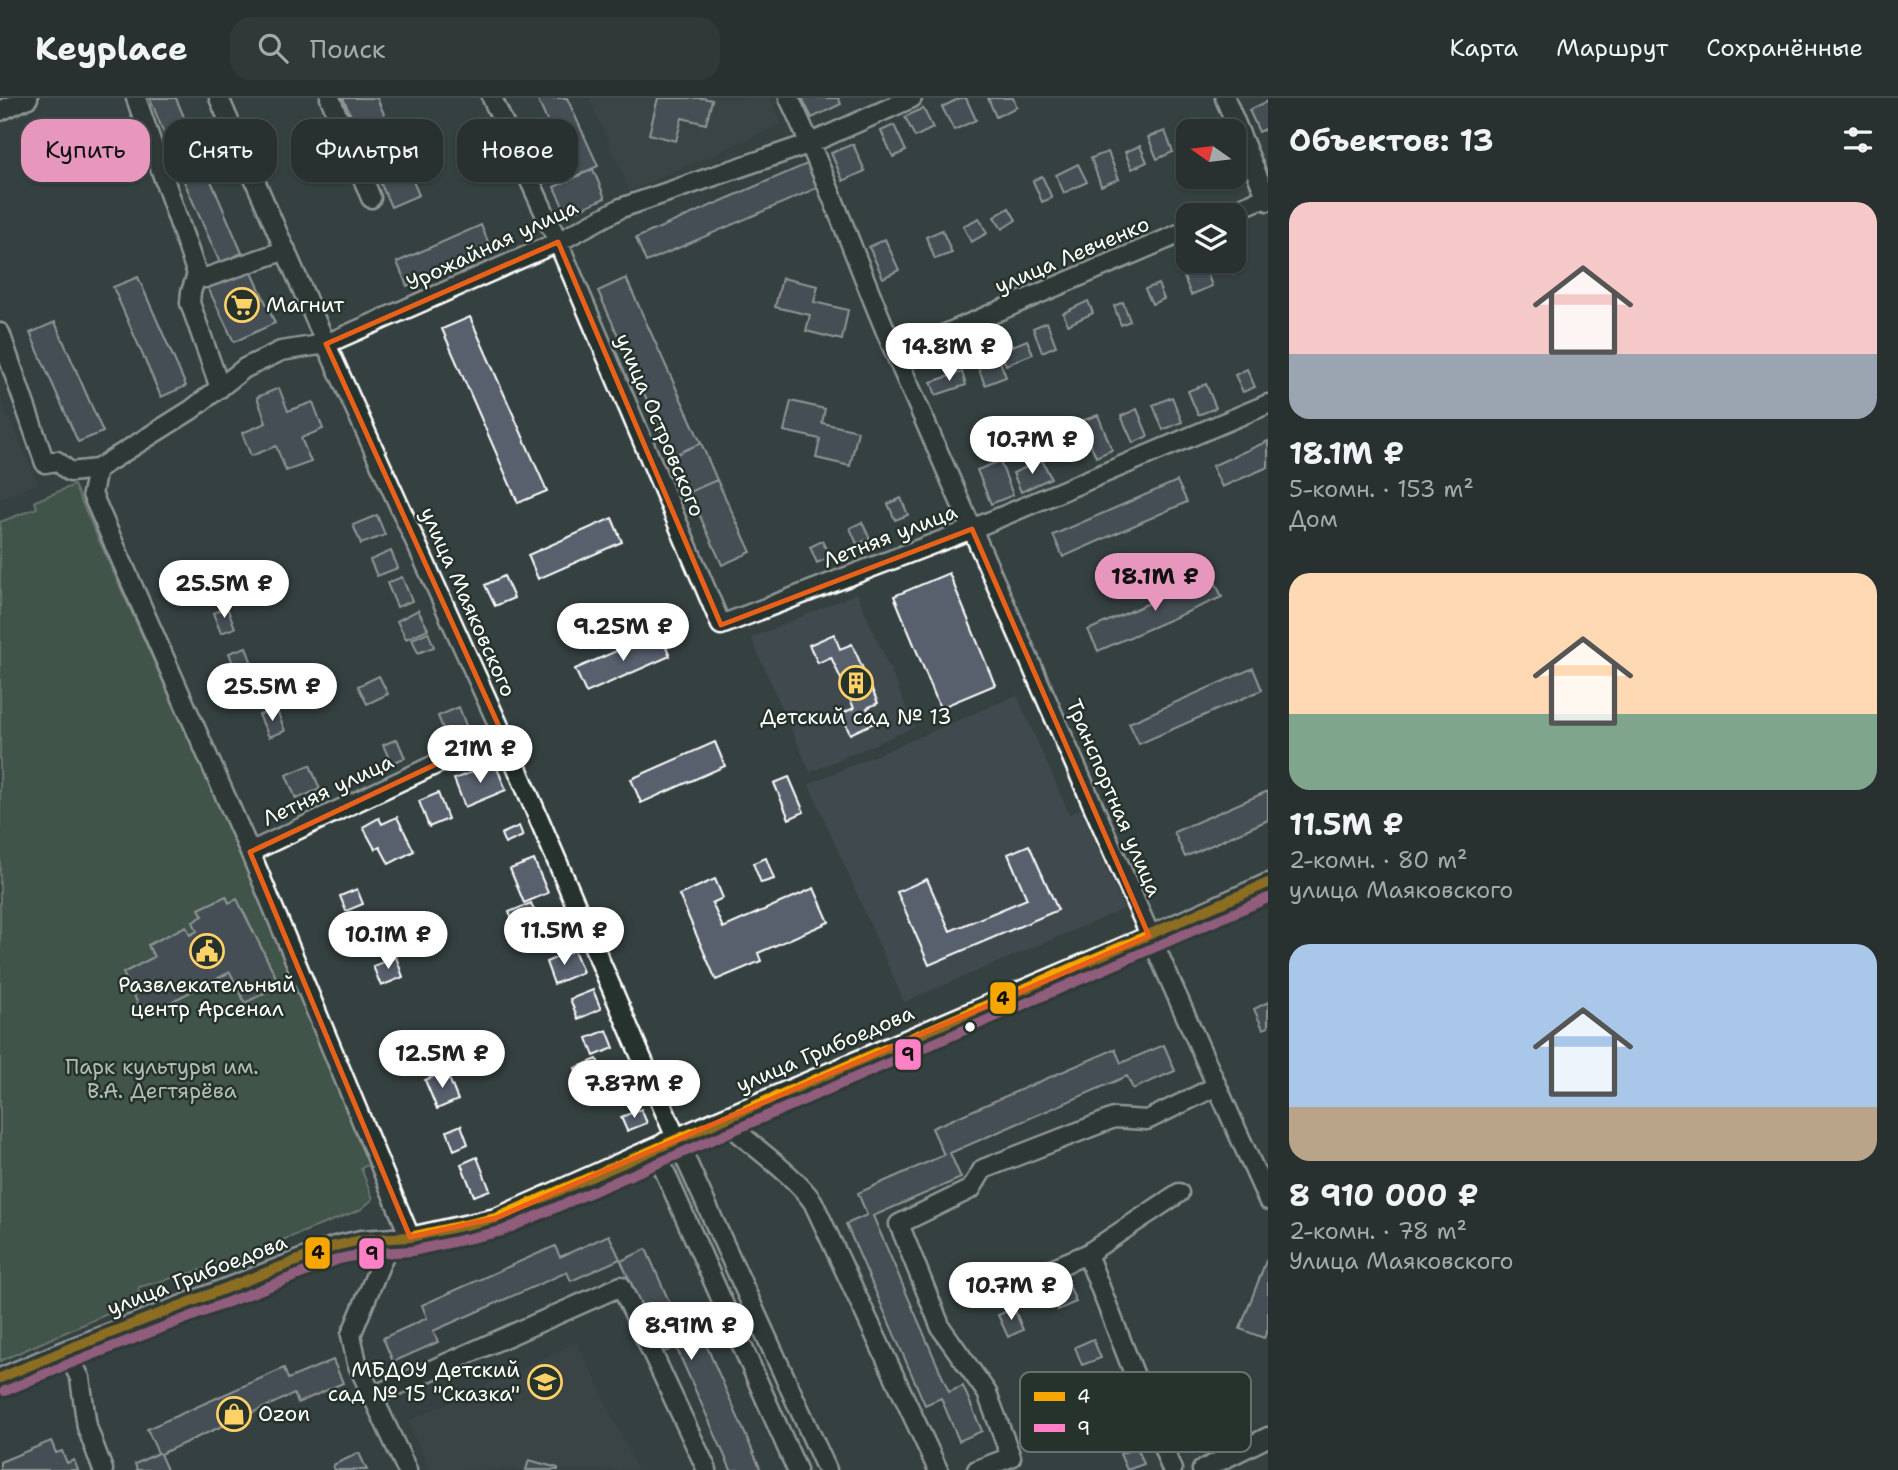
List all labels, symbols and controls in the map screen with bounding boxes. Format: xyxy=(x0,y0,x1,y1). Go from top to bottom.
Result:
search box xyxy=(230,17,720,80)
text: Keyplace xyxy=(35,26,188,71)
icon: search xyxy=(254,29,292,67)
text: Поиск xyxy=(310,31,386,66)
text: Карта xyxy=(1450,32,1518,64)
text: Маршрут xyxy=(1556,32,1668,64)
text: Сохранённые xyxy=(1706,32,1863,64)
chip: Купить xyxy=(21,119,150,182)
chip: Снять xyxy=(164,119,277,182)
chip: Фильтры xyxy=(291,119,443,182)
chip: Новое xyxy=(457,119,578,182)
north arrow xyxy=(1176,119,1246,189)
map controls xyxy=(1176,119,1246,273)
text: Объектов: 13 xyxy=(1289,120,1494,161)
icon: filters xyxy=(1839,121,1877,159)
street label: Урожайная улица xyxy=(402,193,582,297)
button: layers xyxy=(1176,203,1246,273)
street label: улица Левченко xyxy=(990,210,1154,300)
icon: home xyxy=(1520,247,1646,373)
supermarket icon: Магнит xyxy=(223,286,261,324)
place label: Магнит xyxy=(266,291,345,319)
pin: 14.8M ₽ xyxy=(884,324,1014,383)
street label: улица Островского xyxy=(609,329,711,521)
text: 14.8M ₽ xyxy=(902,331,996,361)
pin: 10.7M ₽ xyxy=(967,416,1097,476)
text: 10.7M ₽ xyxy=(986,424,1078,454)
text: 18.1M ₽ xyxy=(1289,433,1404,474)
text: 5-комн. · 153 m² xyxy=(1289,474,1474,504)
street label: Летняя улица xyxy=(819,498,961,574)
street label: улица Маяковского xyxy=(414,503,522,701)
text: Дом xyxy=(1289,504,1338,534)
pin: 18.1M ₽ xyxy=(1090,554,1220,613)
pin: 25.5M ₽ xyxy=(159,560,289,620)
text: 18.1M ₽ xyxy=(1111,561,1199,591)
text: 25.5M ₽ xyxy=(175,568,273,598)
pin: 9.25M ₽ xyxy=(558,603,688,663)
text: 9.25M ₽ xyxy=(573,611,673,641)
icon: home xyxy=(1520,618,1646,744)
pin: 25.5M ₽ xyxy=(207,664,337,723)
building icon: Детский сад № 13 xyxy=(837,664,875,702)
text: 25.5M ₽ xyxy=(223,671,321,701)
street label: Транспортная улица xyxy=(1060,695,1168,901)
place label: Детский сад № 13 xyxy=(760,703,952,731)
pin: 21M ₽ xyxy=(431,726,529,785)
text: 21M ₽ xyxy=(443,733,517,763)
street label: Летняя улица xyxy=(258,747,398,833)
text: 11.5M ₽ xyxy=(1289,804,1404,845)
text: 2-комн. · 80 m² xyxy=(1289,845,1468,875)
text: улица Маяковского xyxy=(1289,875,1513,905)
pin: 11.5M ₽ xyxy=(499,908,629,967)
pin: 10.1M ₽ xyxy=(323,912,453,971)
text: 11.5M ₽ xyxy=(520,915,608,945)
text: 10.1M ₽ xyxy=(344,919,432,949)
public building icon: Развлекательный центр Арсенал xyxy=(188,932,226,970)
place label: Развлекательный центр Арсенал xyxy=(118,971,296,1023)
line badge: 4 xyxy=(989,981,1017,1015)
text: 4 xyxy=(996,986,1010,1011)
icon: home xyxy=(1520,989,1646,1115)
street label: улица Грибоедова xyxy=(732,999,918,1099)
unlabelled marker xyxy=(963,1020,977,1034)
pin: 12.5M ₽ xyxy=(377,1030,507,1090)
text: 12.5M ₽ xyxy=(395,1038,489,1068)
line badge: 9 xyxy=(894,1038,922,1071)
text: 9 xyxy=(901,1042,915,1067)
park label: Парк культуры им. В.А. Дегтярёва xyxy=(65,1053,259,1105)
pin: 7.87M ₽ xyxy=(569,1060,699,1120)
text: 7.87M ₽ xyxy=(584,1068,684,1098)
text: 8 910 000 ₽ xyxy=(1289,1175,1479,1216)
text: 2-комн. · 78 m² xyxy=(1289,1216,1467,1246)
street label: улица Грибоедова xyxy=(103,1228,291,1322)
line badge: 4 xyxy=(304,1236,331,1270)
line badge: 9 xyxy=(358,1237,385,1270)
text: 4 xyxy=(311,1240,325,1265)
text: 9 xyxy=(365,1241,379,1266)
text: Улица Маяковского xyxy=(1289,1246,1513,1276)
pin: 10.7M ₽ xyxy=(946,1262,1076,1322)
text: 10.7M ₽ xyxy=(965,1270,1057,1300)
pin: 8.91M ₽ xyxy=(626,1302,756,1362)
text: 8.91M ₽ xyxy=(645,1310,737,1340)
place label: МБДОУ Детский сад № 15 "Сказка" xyxy=(328,1356,520,1408)
school or university icon: МБДОУ Детский сад № 15 "Сказка" xyxy=(526,1363,564,1401)
legend xyxy=(1020,1372,1251,1452)
text: 4 xyxy=(1077,1384,1090,1409)
shop icon: Ozon xyxy=(215,1395,253,1433)
place label: Ozon xyxy=(258,1400,310,1428)
text: 9 xyxy=(1077,1416,1090,1441)

